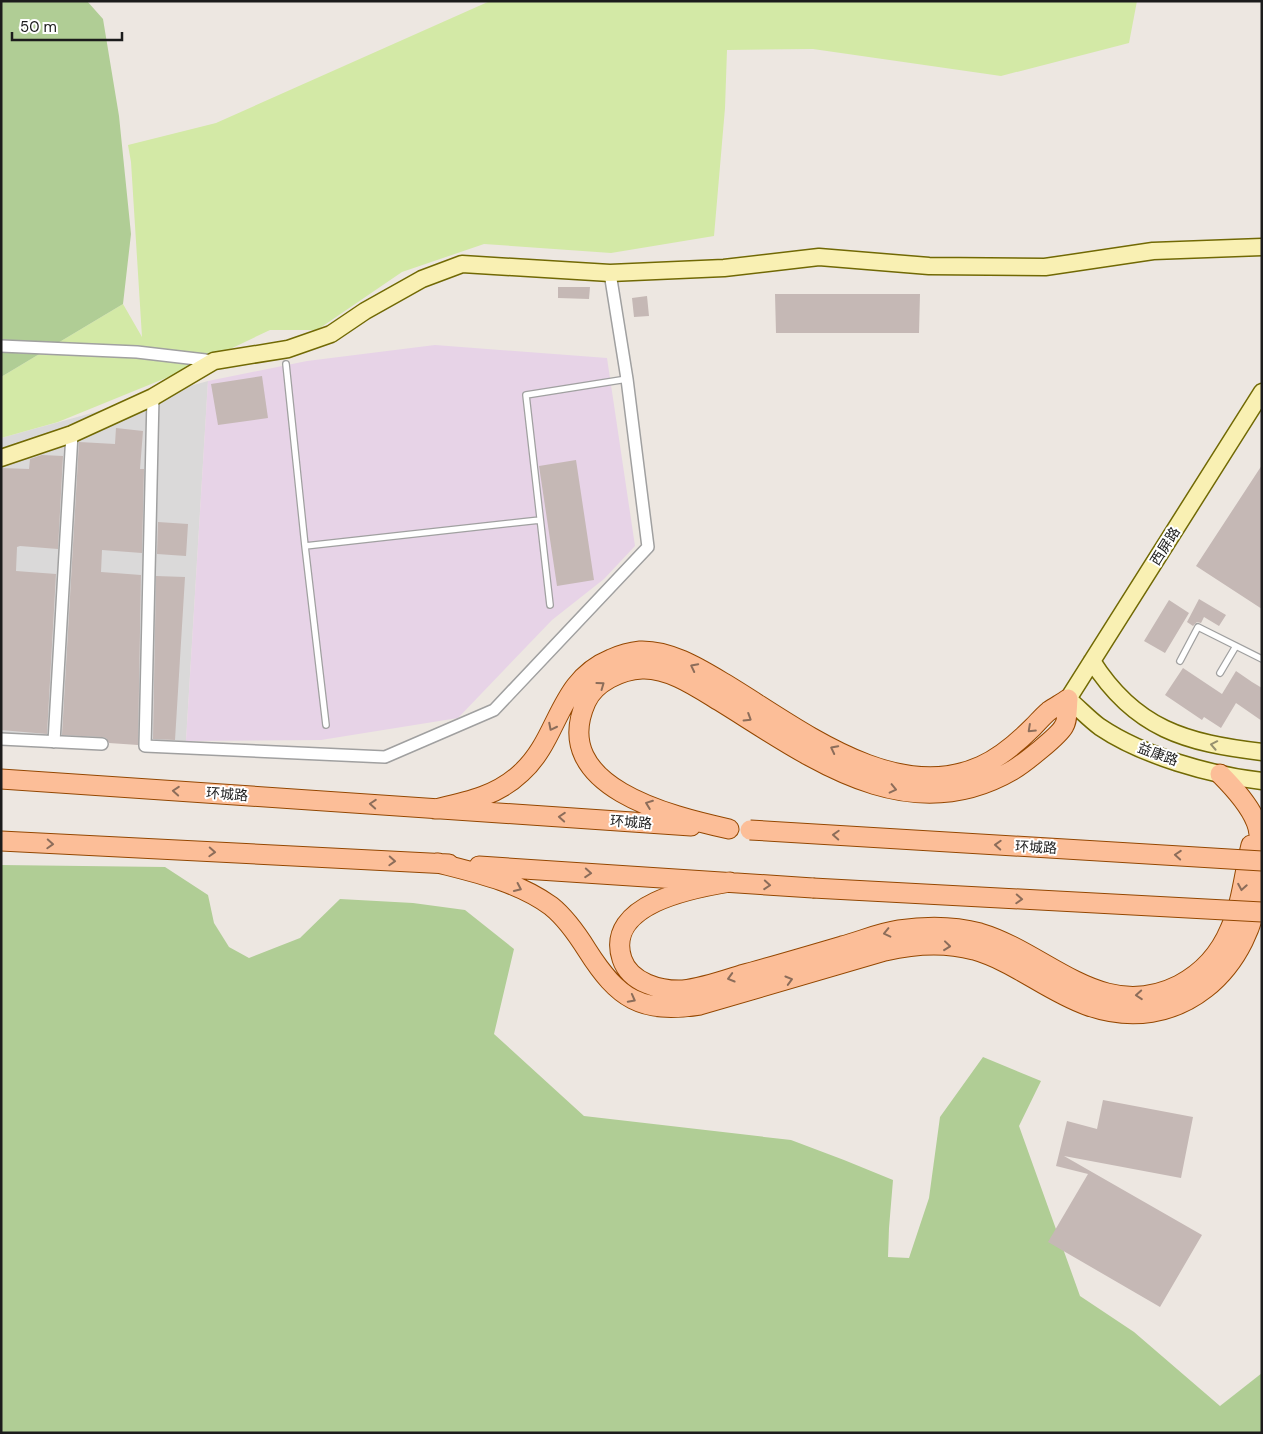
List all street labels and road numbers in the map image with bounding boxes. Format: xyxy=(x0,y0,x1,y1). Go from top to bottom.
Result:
street label: 西屏路 xyxy=(1146,523,1184,569)
street label: 益康路 xyxy=(1135,738,1181,770)
street label: 环城路 xyxy=(205,784,249,804)
street label: 环城路 xyxy=(609,812,653,832)
street label: 环城路 xyxy=(1015,837,1057,857)

